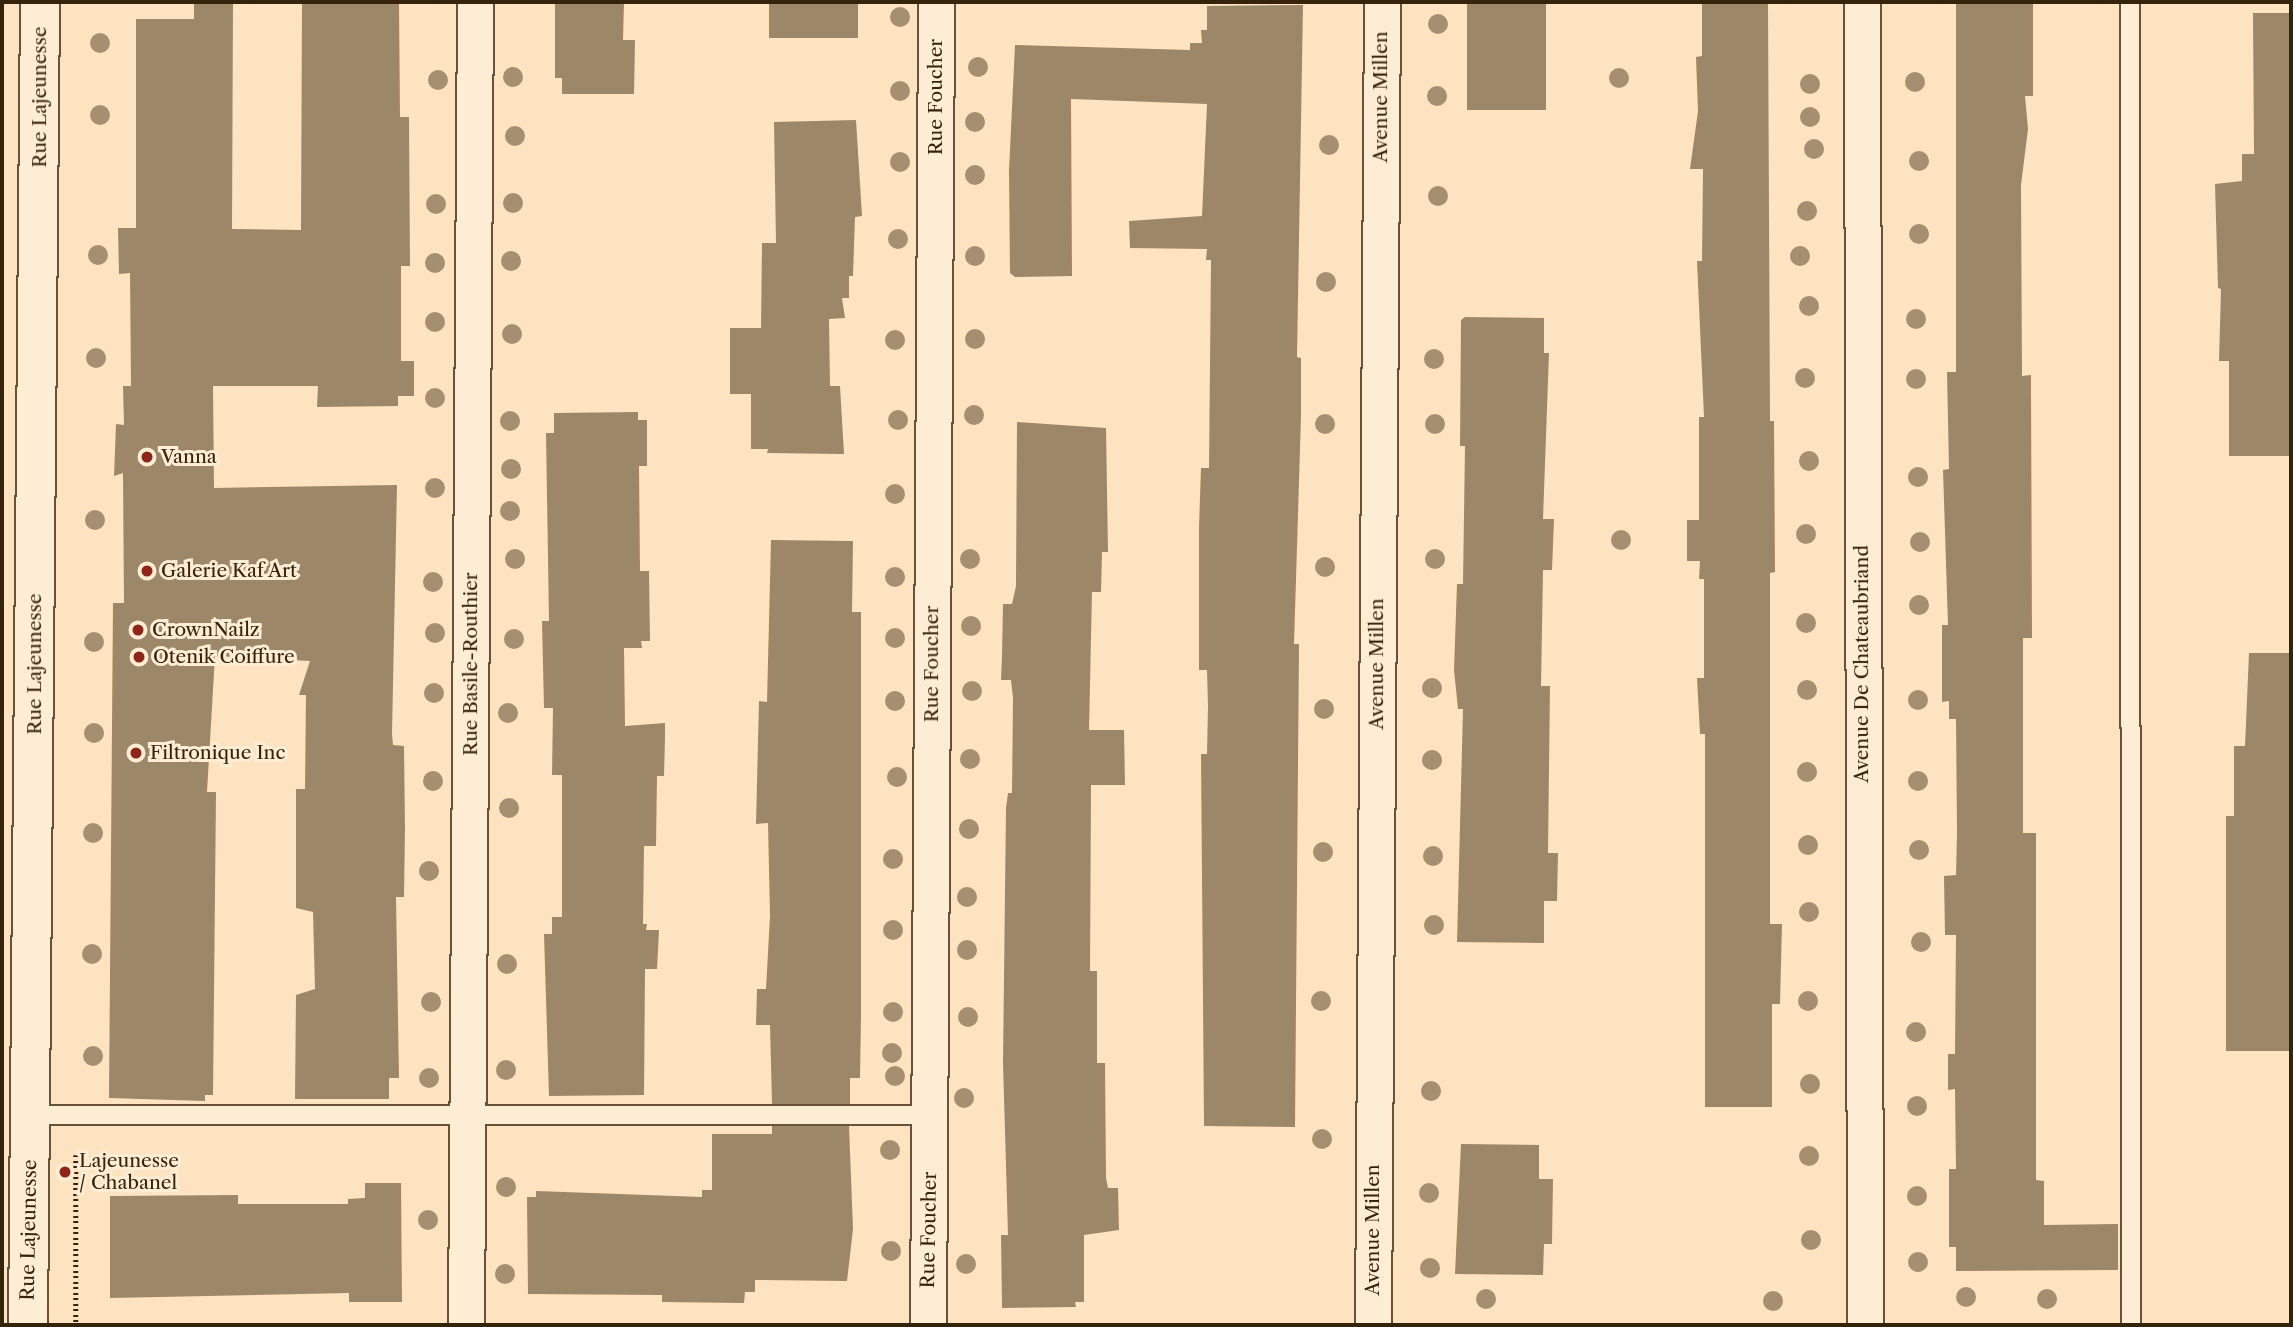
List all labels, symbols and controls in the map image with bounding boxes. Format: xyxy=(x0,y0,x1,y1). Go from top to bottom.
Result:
street label: Rue Lajeunesse xyxy=(29,26,51,168)
street label: Avenue Millen xyxy=(1370,31,1392,163)
street label: Rue Foucher xyxy=(925,39,947,155)
place label: Vanna xyxy=(161,446,217,468)
marker: Vanna xyxy=(139,449,155,465)
street label: Avenue De Chateaubriand xyxy=(1851,545,1873,783)
place label: Galerie Kaf Art xyxy=(161,560,298,582)
marker: Galerie Kaf Art xyxy=(139,563,155,579)
street label: Rue Basile-Routhier xyxy=(460,572,482,756)
street label: Rue Lajeunesse xyxy=(24,593,46,735)
street label: Avenue Millen xyxy=(1366,598,1388,730)
street label: Rue Foucher xyxy=(921,606,943,722)
place label: CrownNailz xyxy=(152,619,260,641)
marker: CrownNailz xyxy=(130,622,146,638)
place label: Otenik Coiffure xyxy=(153,646,295,668)
marker: Otenik Coiffure xyxy=(131,649,147,665)
place label: Filtronique Inc xyxy=(150,742,285,764)
marker: Filtronique Inc xyxy=(128,745,144,761)
place label: Lajeunesse / Chabanel xyxy=(79,1150,179,1194)
street label: Rue Lajeunesse xyxy=(16,1159,42,1301)
marker: Lajeunesse / Chabanel xyxy=(57,1164,73,1180)
street label: Avenue Millen xyxy=(1362,1164,1384,1296)
street label: Rue Foucher xyxy=(917,1171,941,1289)

